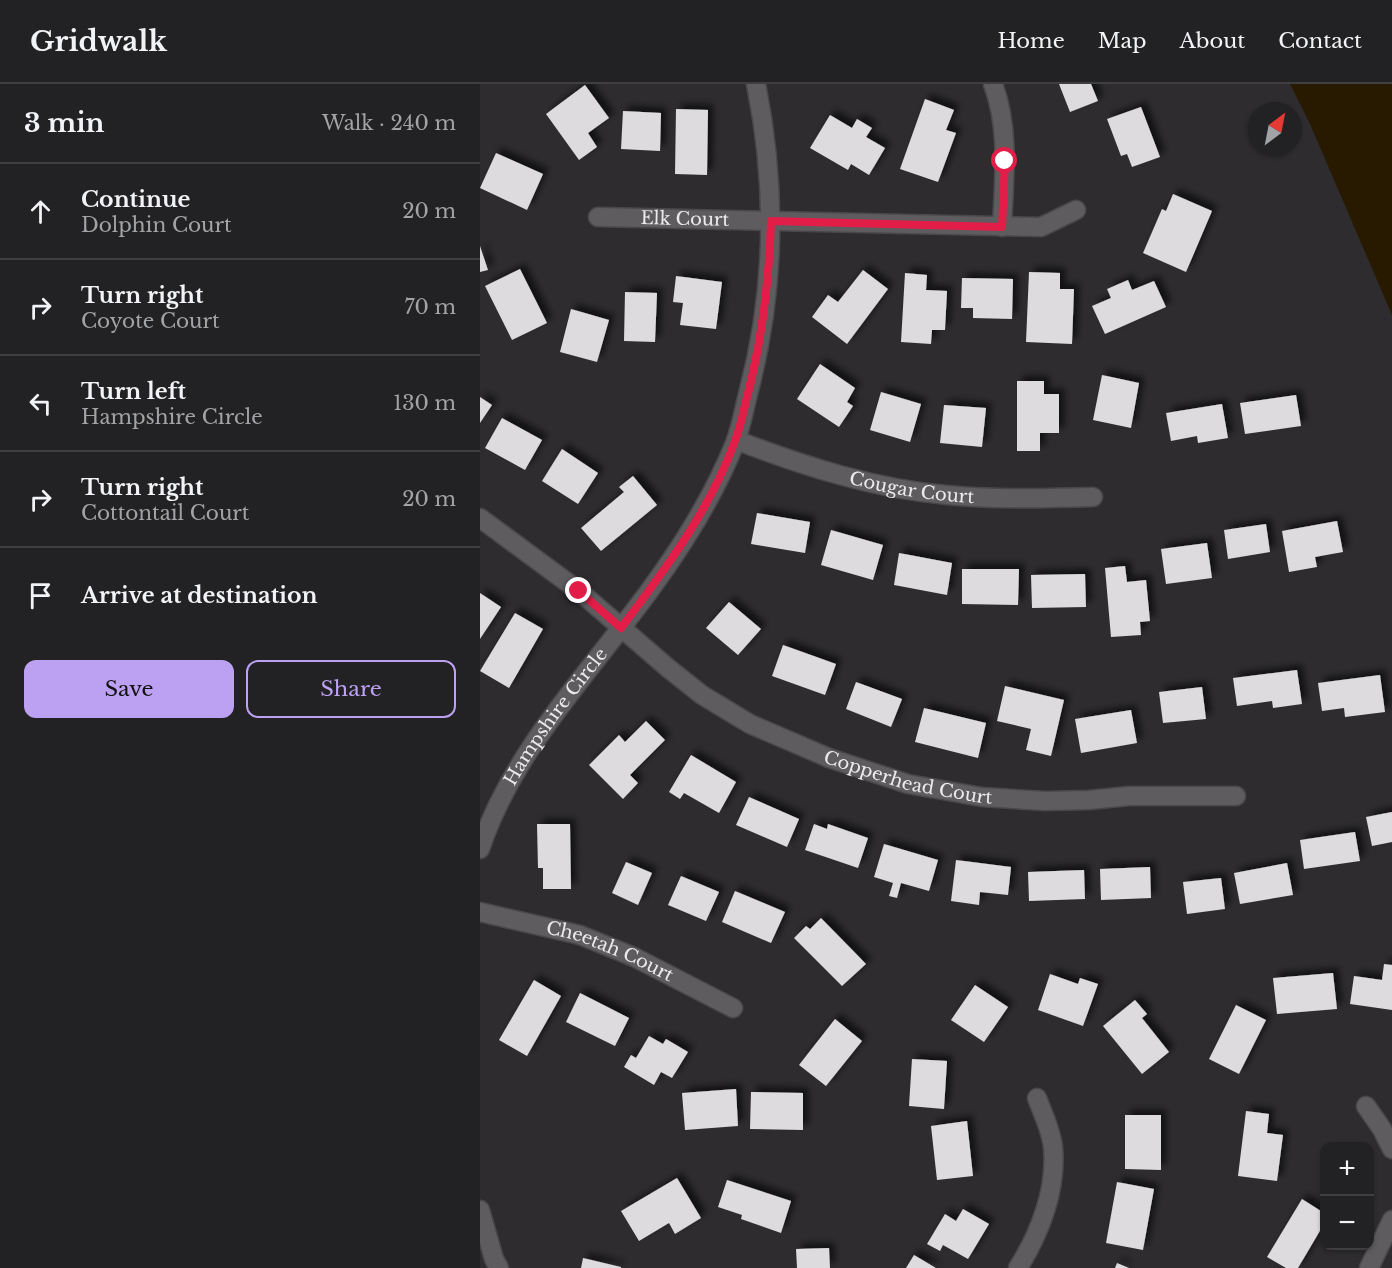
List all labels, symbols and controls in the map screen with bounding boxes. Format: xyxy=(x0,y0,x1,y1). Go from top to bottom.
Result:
text: Gridwalk xyxy=(30,24,167,59)
text: Home xyxy=(998,28,1065,54)
text: Map xyxy=(1098,28,1146,54)
text: About xyxy=(1179,28,1245,54)
text: Contact xyxy=(1278,28,1362,54)
north arrow xyxy=(1248,102,1302,156)
text: 3 min xyxy=(24,107,105,139)
text: Walk · 240 m xyxy=(322,111,456,135)
route start xyxy=(991,147,1017,173)
text: Continue xyxy=(81,186,190,213)
icon: ahead xyxy=(24,195,57,228)
text: 20 m xyxy=(402,199,456,223)
street label: Elk Court xyxy=(640,207,730,231)
text: Dolphin Court xyxy=(81,213,232,237)
text: Turn right xyxy=(81,282,203,309)
icon: right xyxy=(24,291,57,324)
text: 70 m xyxy=(404,295,456,319)
text: Coyote Court xyxy=(81,309,220,333)
text: Turn left xyxy=(81,378,186,405)
icon: left xyxy=(24,387,57,420)
text: 130 m xyxy=(393,391,456,415)
text: Hampshire Circle xyxy=(81,405,263,429)
street label: Cougar Court xyxy=(847,467,975,508)
text: Turn right xyxy=(81,474,203,501)
icon: right xyxy=(24,483,57,516)
text: 20 m xyxy=(402,487,456,511)
text: Cottontail Court xyxy=(81,501,249,525)
route end xyxy=(565,577,591,603)
icon: arrive xyxy=(24,579,57,612)
text: Arrive at destination xyxy=(81,582,318,609)
street label: Hampshire Circle xyxy=(499,644,612,789)
button: Save xyxy=(24,660,234,718)
button: Share xyxy=(246,660,456,718)
street label: Copperhead Court xyxy=(821,746,993,809)
street label: Cheetah Court xyxy=(544,917,677,986)
map controls xyxy=(1320,1142,1374,1250)
button: + xyxy=(1320,1142,1374,1196)
button: − xyxy=(1320,1196,1374,1250)

